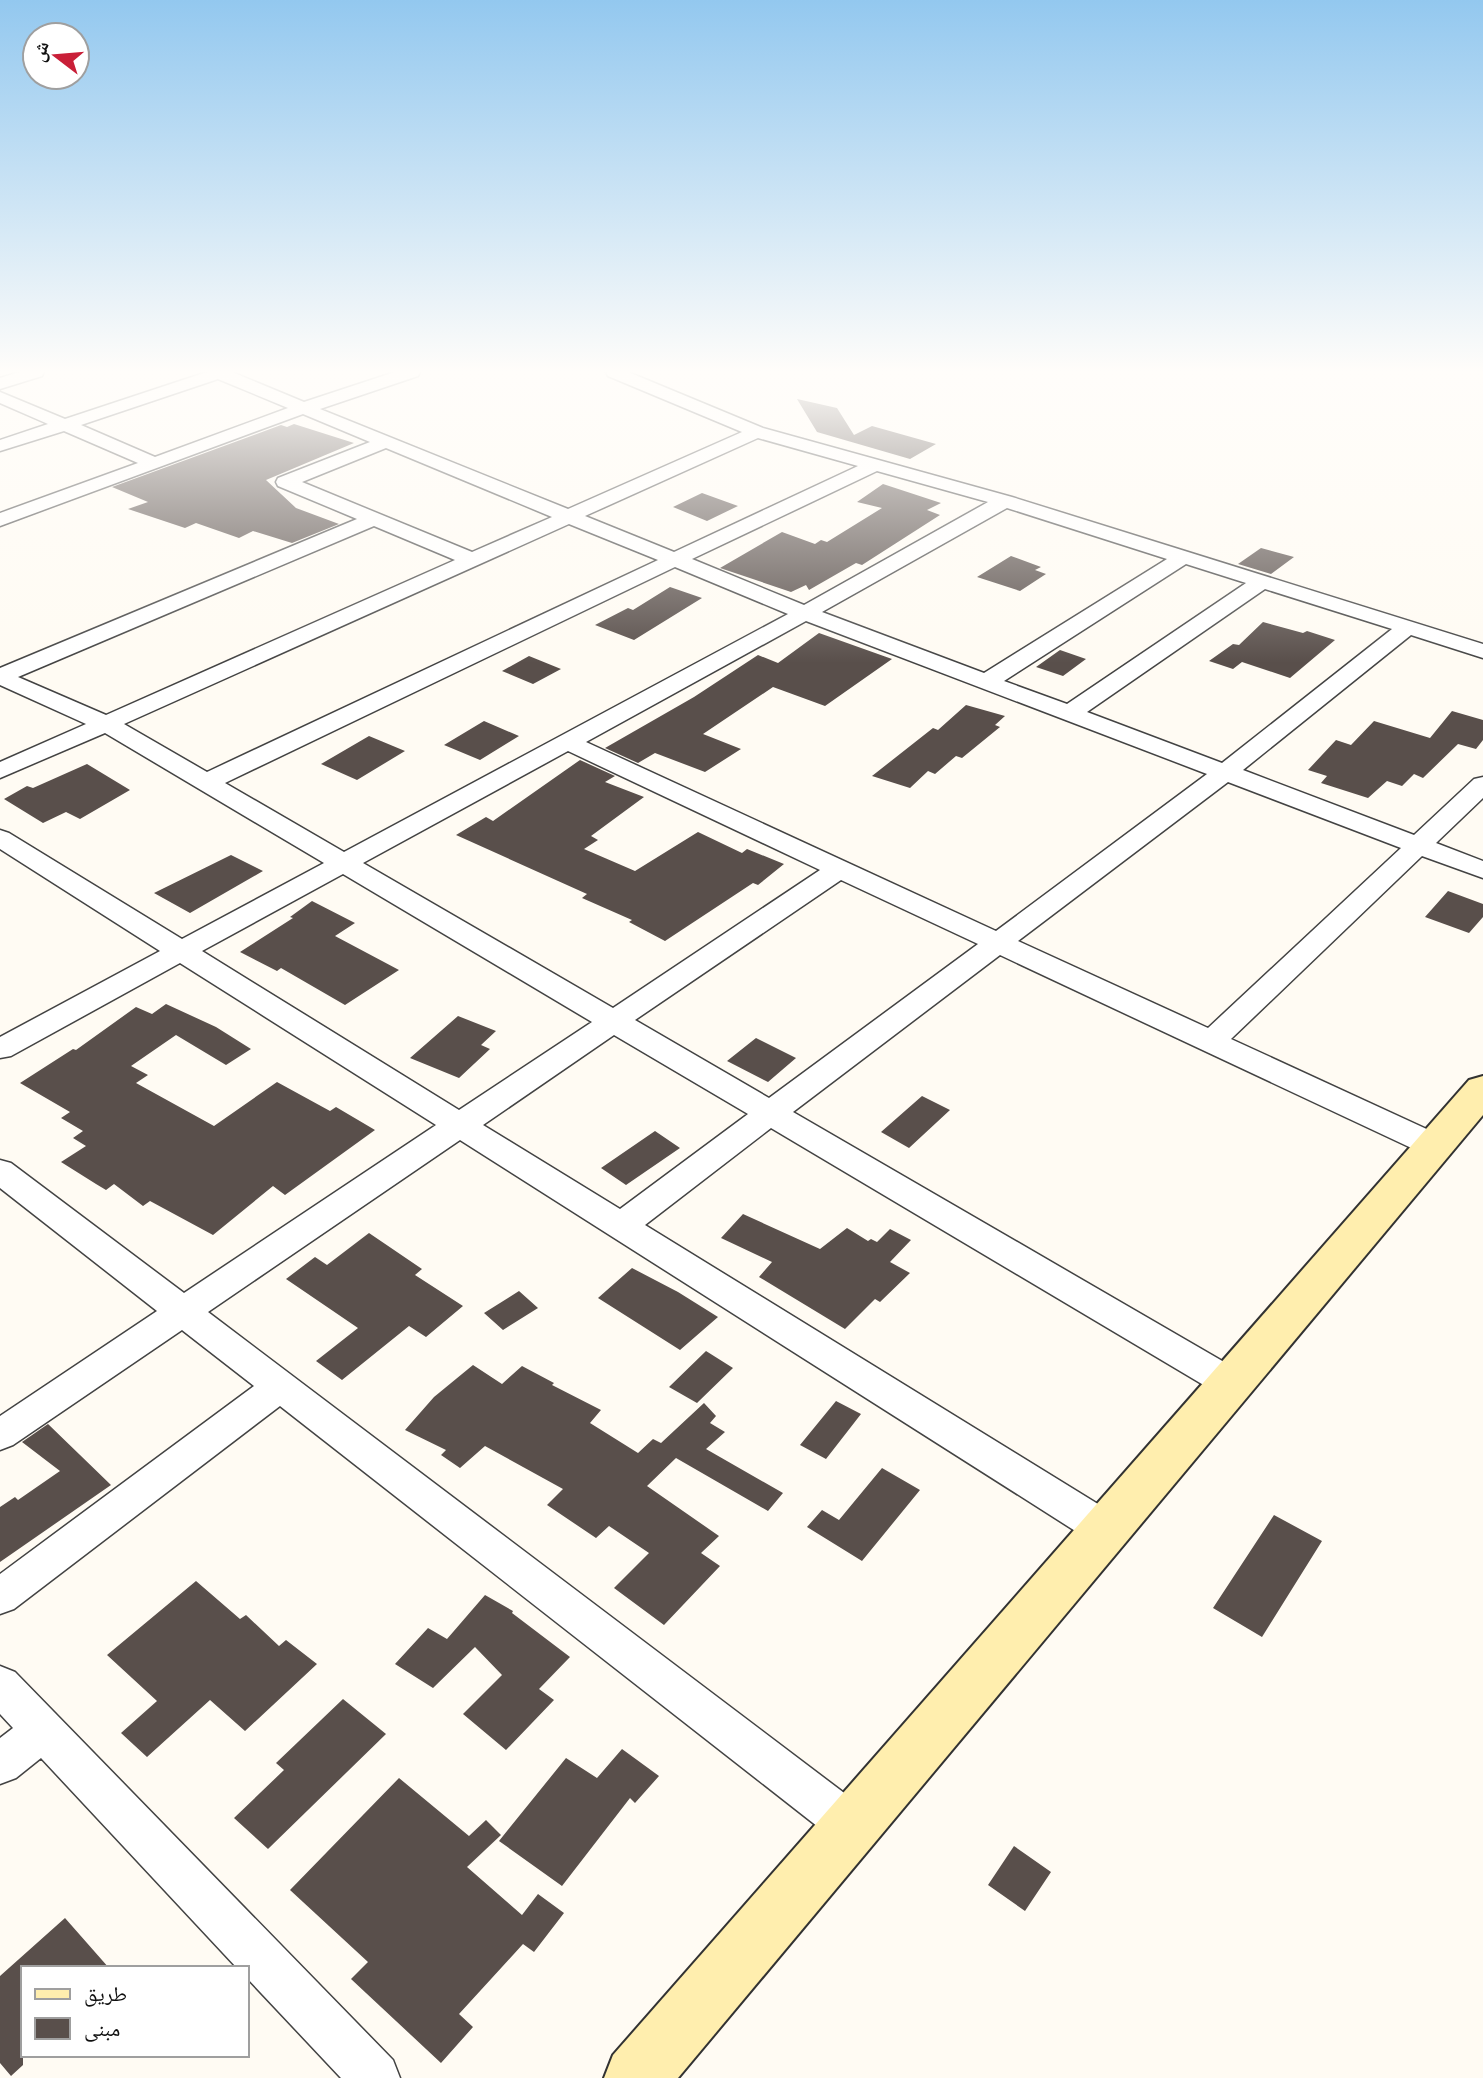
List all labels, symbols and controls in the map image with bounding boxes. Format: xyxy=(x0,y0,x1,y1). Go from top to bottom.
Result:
north arrow xyxy=(21,21,91,91)
text: ش xyxy=(22,37,55,65)
legend xyxy=(21,1966,248,2057)
text: طريق xyxy=(84,1976,127,2007)
text: مبنى xyxy=(84,2011,120,2042)

